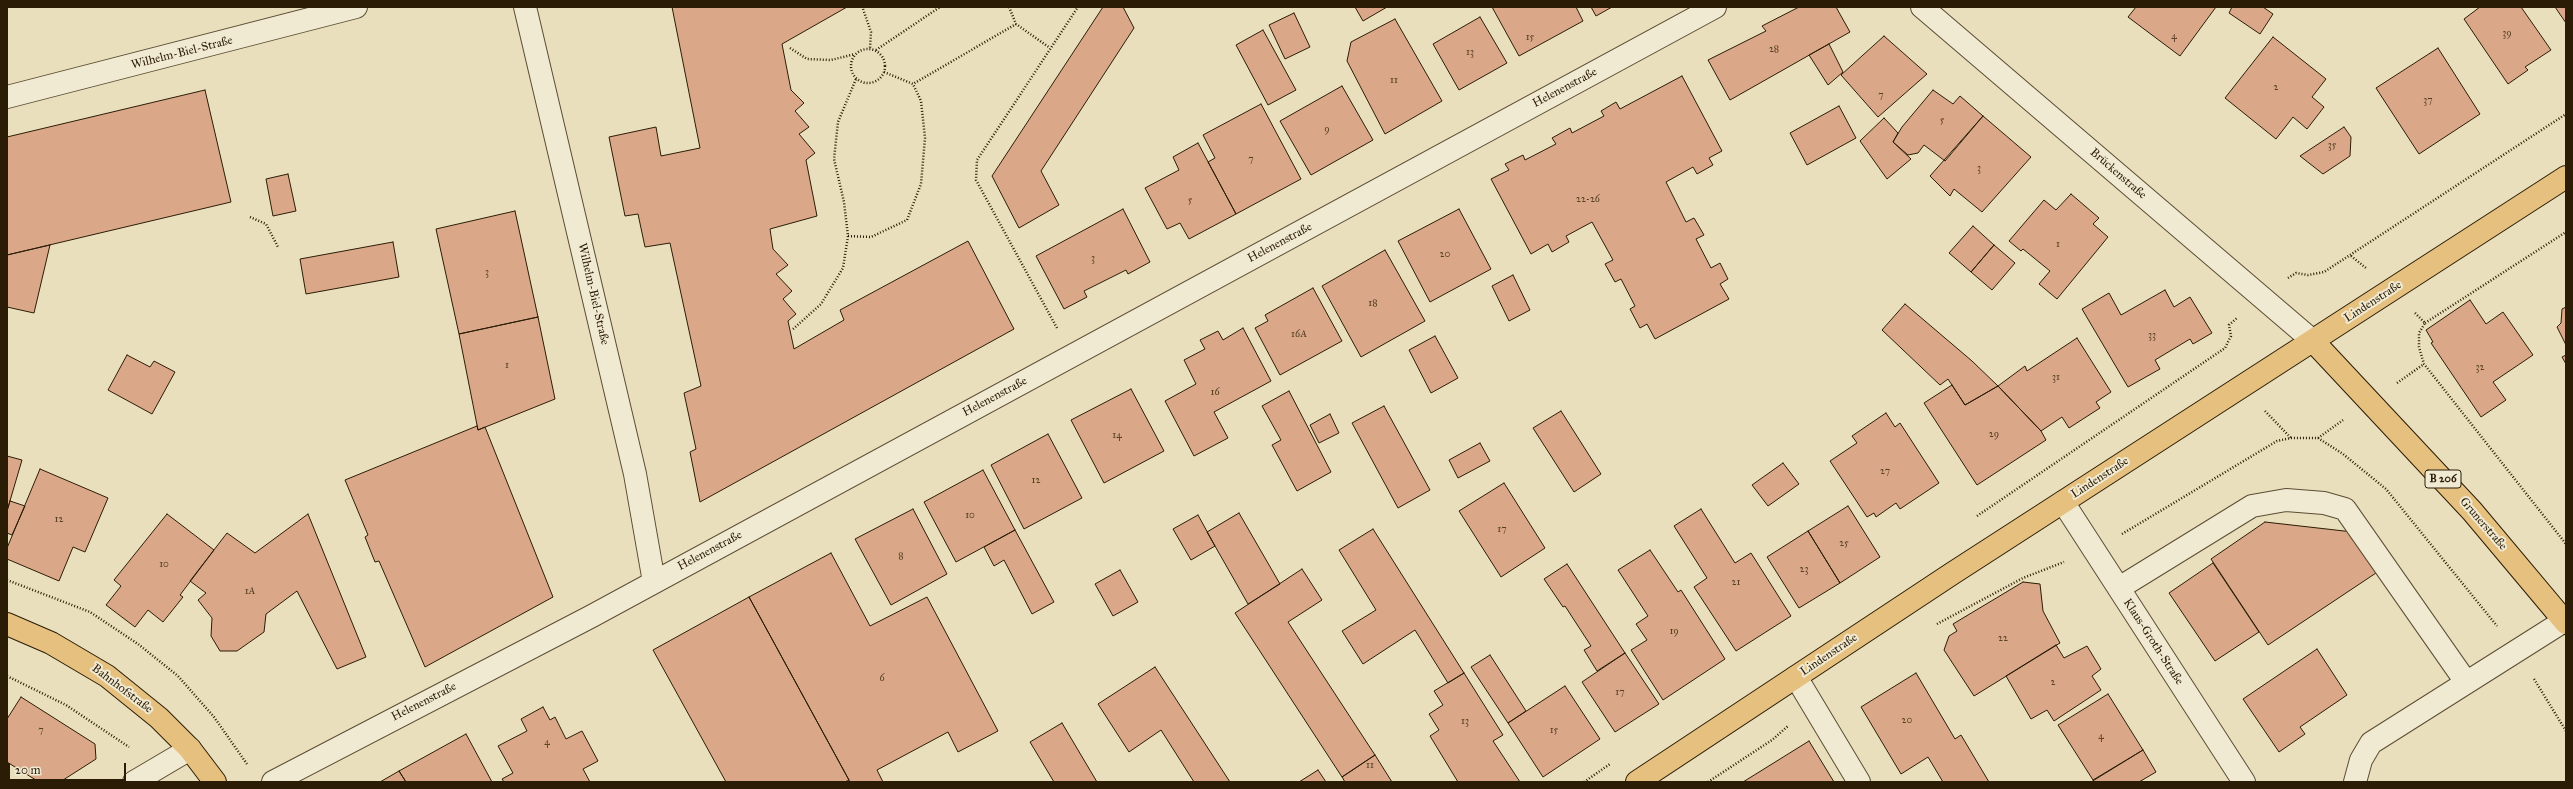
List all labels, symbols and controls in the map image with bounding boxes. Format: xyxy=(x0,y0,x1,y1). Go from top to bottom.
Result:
house number: 39 xyxy=(2502,28,2512,40)
house number: 4 xyxy=(2171,31,2177,43)
house number: 15 xyxy=(1526,32,1534,44)
street label: Wilhelm-Biel-Straße xyxy=(130,33,234,73)
house number: 28 xyxy=(1769,44,1779,56)
house number: 13 xyxy=(1466,47,1474,59)
street label: Helenenstraße xyxy=(1530,65,1600,111)
house number: 11 xyxy=(1390,75,1398,87)
house number: 2 xyxy=(2274,82,2278,94)
house number: 7 xyxy=(1878,90,1884,102)
house number: 37 xyxy=(2423,95,2433,107)
house number: 5 xyxy=(1940,115,1944,127)
house number: 9 xyxy=(1324,124,1330,136)
house number: 35 xyxy=(2328,140,2336,152)
street label: Brückenstraße xyxy=(2087,146,2149,202)
house number: 7 xyxy=(1248,154,1254,166)
house number: 3 xyxy=(1977,163,1981,175)
house number: 22-26 xyxy=(1576,194,1600,206)
house number: 5 xyxy=(1188,195,1192,207)
street label: Helenenstraße xyxy=(1245,220,1315,266)
house number: 1 xyxy=(2056,239,2060,251)
street label: Wilhelm-Biel-Straße xyxy=(574,242,612,346)
house number: 20 xyxy=(1440,249,1450,261)
house number: 3 xyxy=(1091,253,1095,265)
house number: 3 xyxy=(485,267,489,279)
street label: Lindenstraße xyxy=(2342,278,2404,326)
house number: 18 xyxy=(1368,298,1378,310)
house number: 16A xyxy=(1291,329,1307,341)
house number: 33 xyxy=(2148,330,2156,342)
house number: 1 xyxy=(505,360,509,372)
house number: 32 xyxy=(2476,362,2484,374)
house number: 31 xyxy=(2052,372,2060,384)
street label: Helenenstraße xyxy=(960,374,1030,420)
house number: 16 xyxy=(1210,387,1220,399)
house number: 29 xyxy=(1989,429,1999,441)
house number: 14 xyxy=(1112,430,1122,442)
street label: Lindenstraße xyxy=(2069,454,2131,502)
house number: 27 xyxy=(1880,466,1890,478)
road number: B 206 xyxy=(2425,470,2461,488)
house number: 12 xyxy=(1032,475,1040,487)
street label: Grunerstraße xyxy=(2456,495,2510,553)
house number: 10 xyxy=(965,510,975,522)
house number: 12 xyxy=(55,514,63,526)
house number: 17 xyxy=(1497,524,1507,536)
street label: Helenenstraße xyxy=(675,528,745,574)
house number: 25 xyxy=(1839,538,1849,550)
house number: 8 xyxy=(898,551,904,563)
house number: 10 xyxy=(159,559,169,571)
house number: 23 xyxy=(1800,564,1808,576)
house number: 21 xyxy=(1732,577,1740,589)
house number: 1A xyxy=(245,586,255,598)
street label: Klaus-Groth-Straße xyxy=(2120,596,2186,688)
house number: 19 xyxy=(1669,626,1679,638)
street label: Lindenstraße xyxy=(1798,631,1860,679)
house number: 22 xyxy=(1998,633,2008,645)
street label: Bahnhofstraße xyxy=(89,661,155,717)
house number: 6 xyxy=(879,673,885,685)
house number: 2 xyxy=(2051,677,2055,689)
street label: Helenenstraße xyxy=(389,680,459,724)
house number: 17 xyxy=(1615,687,1625,699)
house number: 20 xyxy=(1902,715,1912,727)
house number: 13 xyxy=(1461,716,1469,728)
house number: 7 xyxy=(38,725,44,737)
house number: 15 xyxy=(1550,725,1558,737)
house number: 4 xyxy=(2098,731,2104,743)
house number: 4 xyxy=(544,737,550,749)
scale bar xyxy=(10,755,128,781)
house number: 11 xyxy=(1366,760,1374,772)
text: 20 m xyxy=(15,763,41,777)

